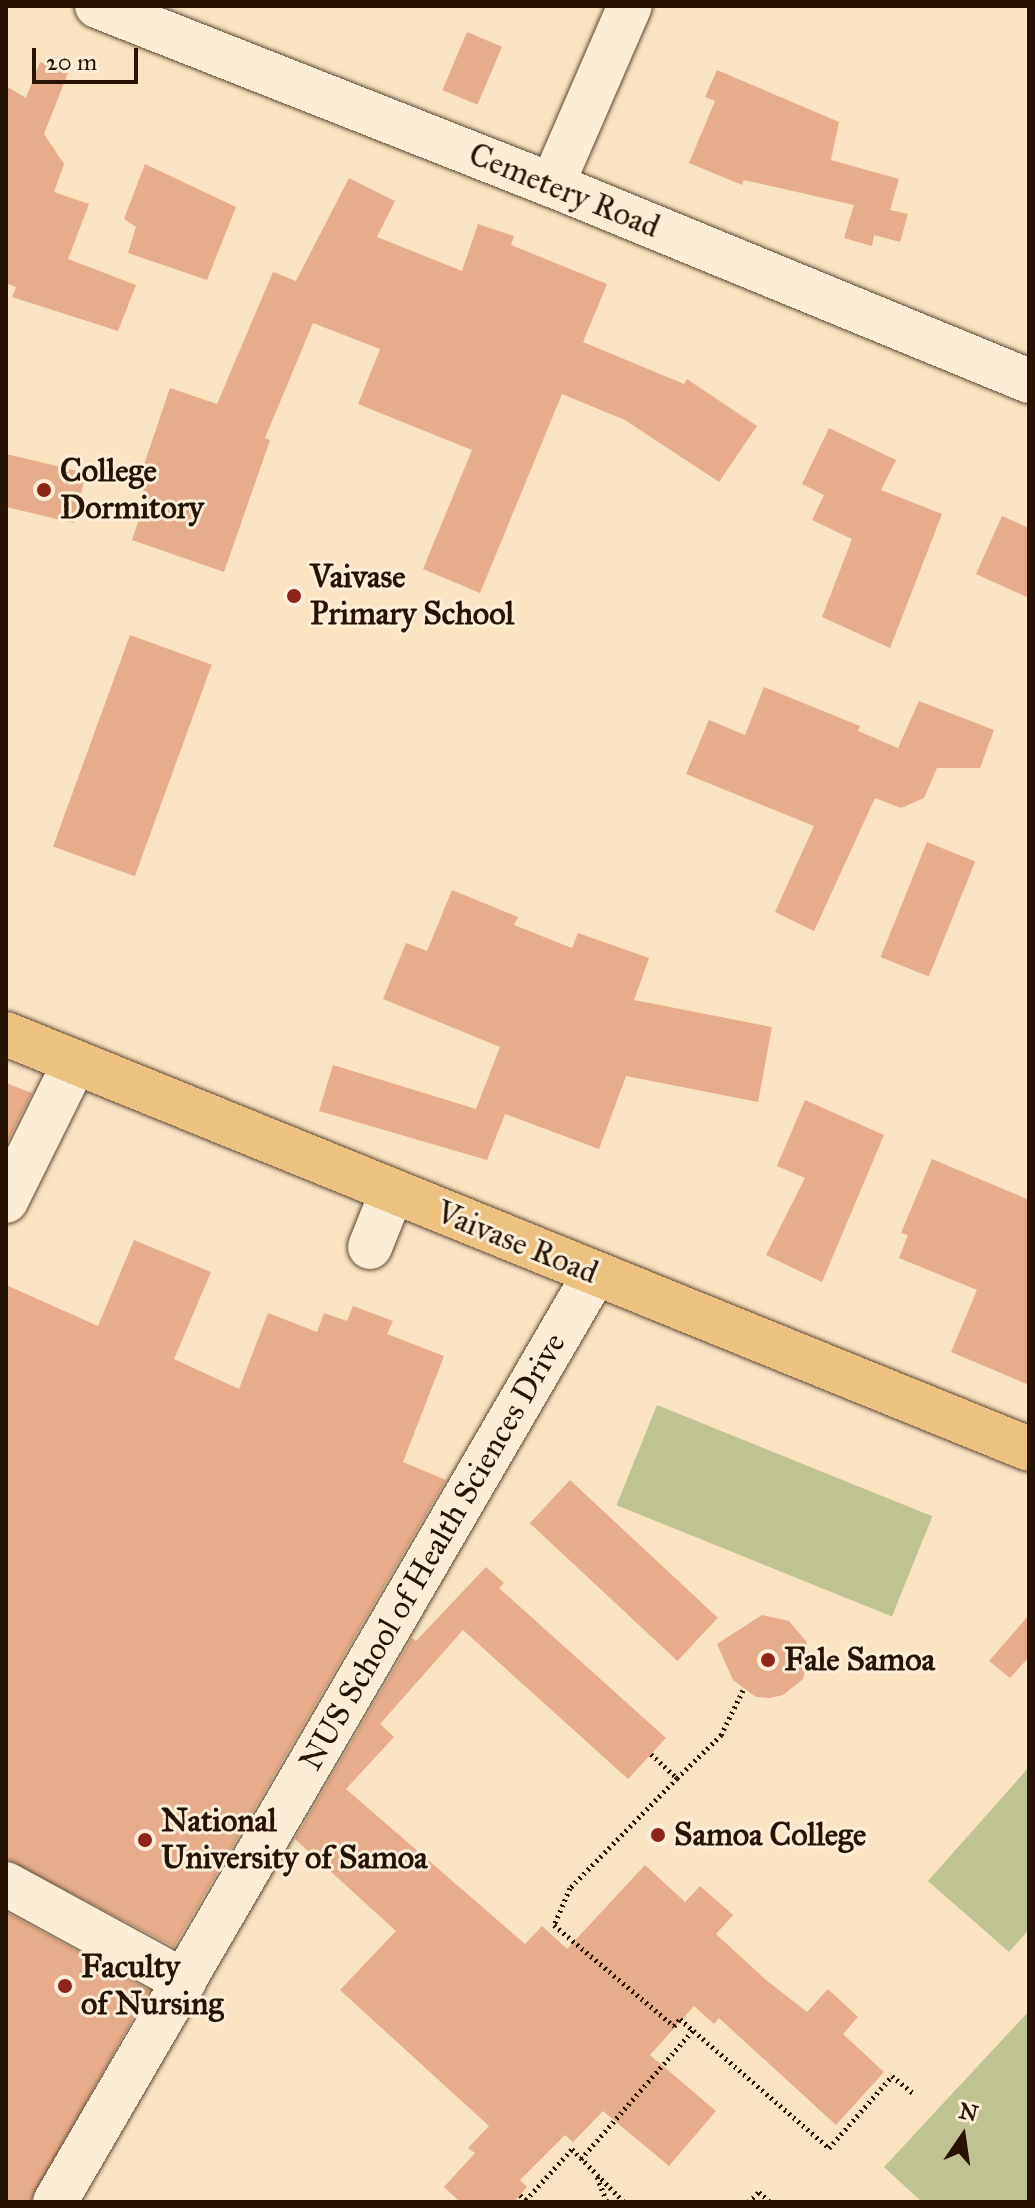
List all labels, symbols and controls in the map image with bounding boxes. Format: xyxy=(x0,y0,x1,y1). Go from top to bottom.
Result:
scale bar xyxy=(36,32,142,82)
text: 20 m xyxy=(46,47,97,77)
street label: Cemetery Road xyxy=(463,135,665,247)
place label: College Dormitory xyxy=(60,453,204,528)
marker: College Dormitory xyxy=(35,481,53,499)
place label: Vaivase Primary School xyxy=(310,559,514,634)
marker: Vaivase Primary School xyxy=(285,587,303,605)
street label: Vaivase Road xyxy=(431,1193,603,1293)
street label: NUS School of Health Sciences Drive xyxy=(292,1327,574,1777)
place label: Fale Samoa xyxy=(784,1641,935,1679)
marker: Fale Samoa xyxy=(759,1651,777,1669)
place label: National University of Samoa xyxy=(161,1803,428,1878)
place label: Samoa College xyxy=(674,1816,866,1854)
marker: Samoa College xyxy=(649,1826,667,1844)
marker: National University of Samoa xyxy=(136,1831,154,1849)
place label: Faculty of Nursing xyxy=(81,1949,223,2024)
marker: Faculty of Nursing xyxy=(56,1977,74,1995)
north arrow xyxy=(923,2096,1003,2176)
text: N xyxy=(956,2097,981,2127)

